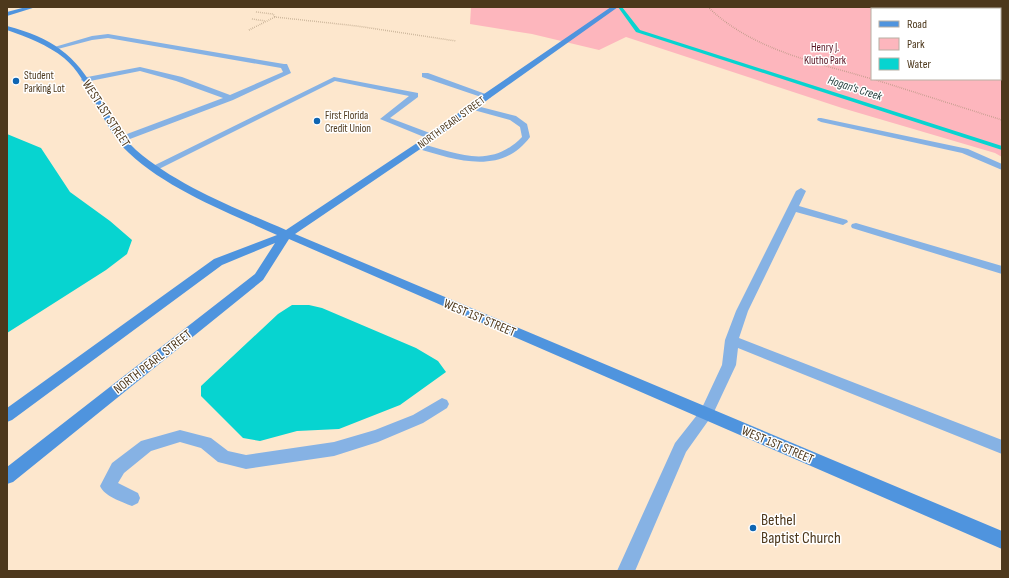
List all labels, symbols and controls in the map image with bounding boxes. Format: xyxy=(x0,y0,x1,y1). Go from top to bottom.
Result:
legend xyxy=(871,8,1001,80)
text: Road xyxy=(907,17,927,32)
text: Park xyxy=(907,37,925,52)
park label: Henry J. Klutho Park xyxy=(804,41,847,67)
text: Water xyxy=(907,57,931,72)
place label: Student Parking Lot xyxy=(24,69,65,95)
water label: Hogan's Creek xyxy=(826,73,884,104)
marker: Student Parking Lot xyxy=(11,76,21,86)
street label: WEST 1ST STREET xyxy=(79,77,134,150)
street label: NORTH PEARL STREET xyxy=(415,93,488,151)
place label: First Florida Credit Union xyxy=(325,109,371,135)
marker: First Florida Credit Union xyxy=(312,116,322,126)
street label: WEST 1ST STREET xyxy=(441,296,518,340)
street label: NORTH PEARL STREET xyxy=(110,326,195,397)
street label: WEST 1ST STREET xyxy=(739,423,816,467)
place label: Bethel Baptist Church xyxy=(761,511,841,548)
marker: Bethel Baptist Church xyxy=(748,523,758,533)

